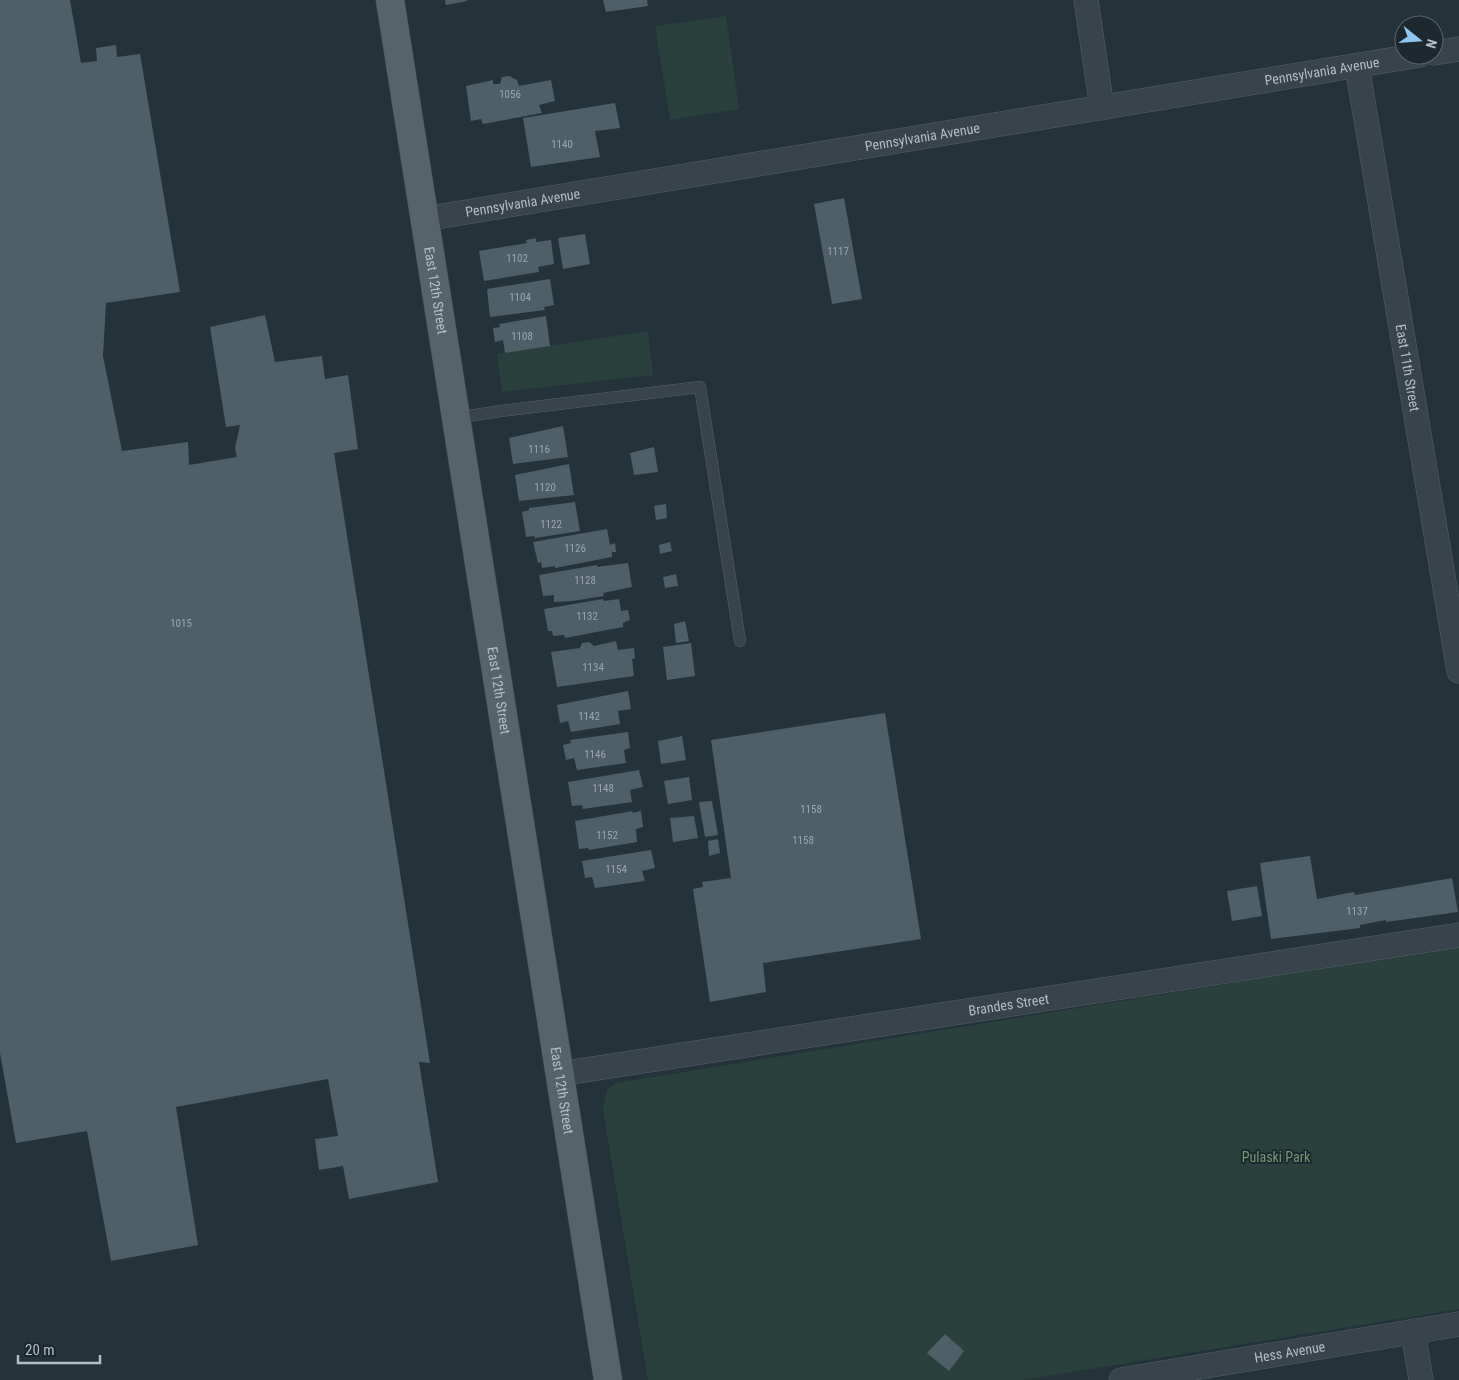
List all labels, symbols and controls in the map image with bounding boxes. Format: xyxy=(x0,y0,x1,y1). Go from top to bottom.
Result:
north arrow xyxy=(1394,15,1444,65)
text: N xyxy=(1423,37,1440,50)
street label: Pennsylvania Avenue xyxy=(1263,54,1381,88)
house number: 1056 xyxy=(499,88,521,101)
street label: Pennsylvania Avenue xyxy=(864,120,981,154)
house number: 1140 xyxy=(551,138,573,151)
street label: Pennsylvania Avenue xyxy=(464,185,582,220)
house number: 1117 xyxy=(827,245,849,258)
street label: East 12th Street xyxy=(421,246,451,335)
house number: 1102 xyxy=(506,252,528,265)
house number: 1104 xyxy=(509,291,531,304)
street label: East 11th Street xyxy=(1393,323,1423,413)
house number: 1108 xyxy=(511,330,533,343)
house number: 1116 xyxy=(528,443,550,456)
house number: 1120 xyxy=(534,481,556,494)
house number: 1122 xyxy=(540,518,562,531)
house number: 1126 xyxy=(564,542,586,555)
house number: 1128 xyxy=(574,574,596,587)
house number: 1132 xyxy=(576,610,598,623)
house number: 1015 xyxy=(170,617,192,630)
street label: East 12th Street xyxy=(484,646,514,735)
house number: 1134 xyxy=(582,661,604,674)
house number: 1142 xyxy=(578,710,600,723)
house number: 1146 xyxy=(584,748,606,761)
house number: 1148 xyxy=(592,782,614,795)
house number: 1158 xyxy=(800,803,822,816)
house number: 1152 xyxy=(596,829,618,842)
house number: 1158 xyxy=(792,834,814,847)
house number: 1154 xyxy=(605,863,627,876)
house number: 1137 xyxy=(1346,905,1368,918)
street label: Brandes Street xyxy=(967,990,1050,1019)
street label: East 12th Street xyxy=(547,1046,577,1135)
park label: Pulaski Park xyxy=(1242,1149,1311,1165)
scale bar xyxy=(18,1332,100,1364)
street label: Hess Avenue xyxy=(1253,1338,1327,1366)
text: 20 m xyxy=(25,1341,55,1359)

